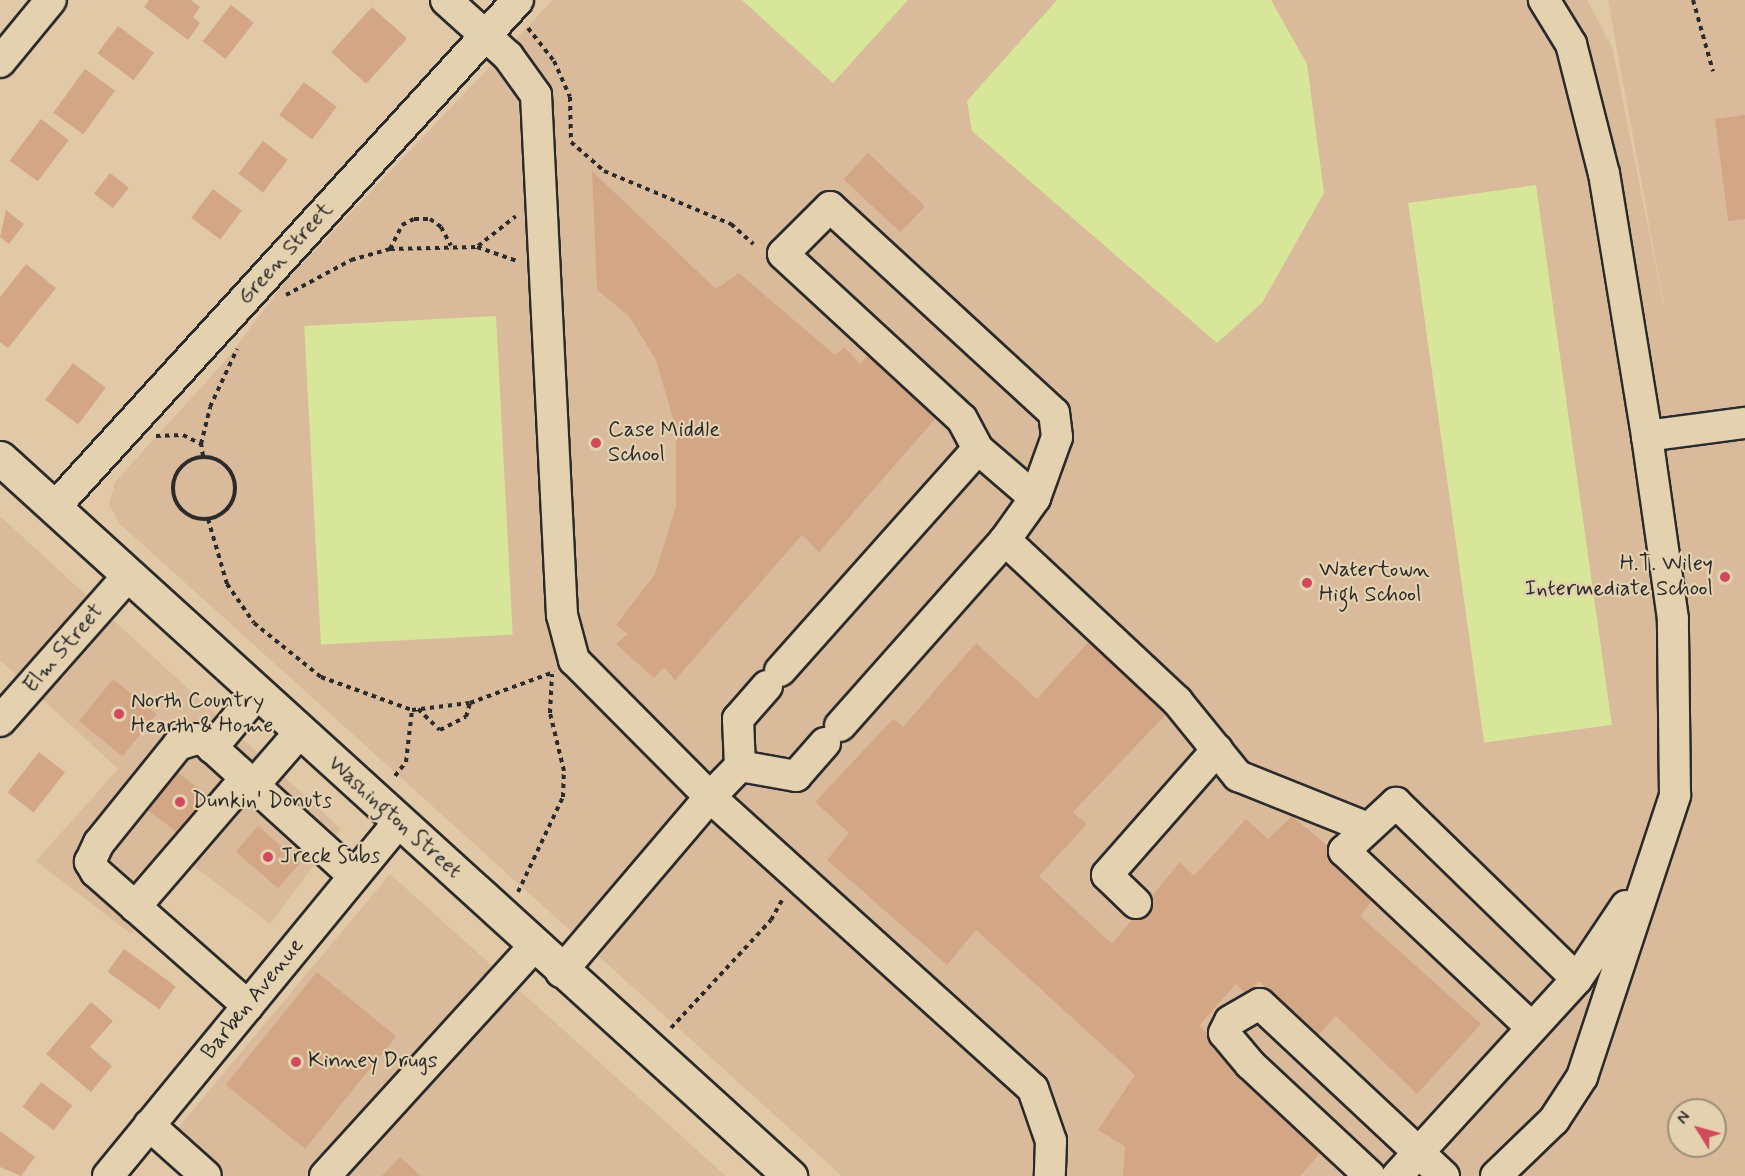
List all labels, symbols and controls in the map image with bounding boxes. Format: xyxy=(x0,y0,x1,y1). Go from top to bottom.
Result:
street label: Green Street xyxy=(233,197,339,311)
place label: Case Middle School xyxy=(608,417,723,469)
marker: Case Middle School xyxy=(589,436,603,450)
place label: H.T. Wiley Intermediate School xyxy=(1525,551,1713,602)
place label: Watertown High School xyxy=(1319,557,1430,608)
marker: H.T. Wiley Intermediate School xyxy=(1718,570,1732,584)
marker: Watertown High School xyxy=(1300,576,1314,590)
street label: Elm Street xyxy=(19,600,109,698)
place label: North Country Hearth & Home xyxy=(131,688,273,740)
marker: North Country Hearth & Home xyxy=(112,707,126,721)
street label: Washington Street xyxy=(320,750,468,886)
place label: Dunkin' Donuts xyxy=(192,789,332,815)
marker: Dunkin' Donuts xyxy=(173,795,187,809)
place label: Jreck Subs xyxy=(280,844,381,870)
marker: Jreck Subs xyxy=(261,850,275,864)
street label: Barben Avenue xyxy=(198,936,308,1062)
place label: Kinney Drugs xyxy=(308,1049,439,1075)
marker: Kinney Drugs xyxy=(289,1055,303,1069)
north arrow xyxy=(1667,1098,1727,1158)
text: N xyxy=(1672,1107,1695,1129)

